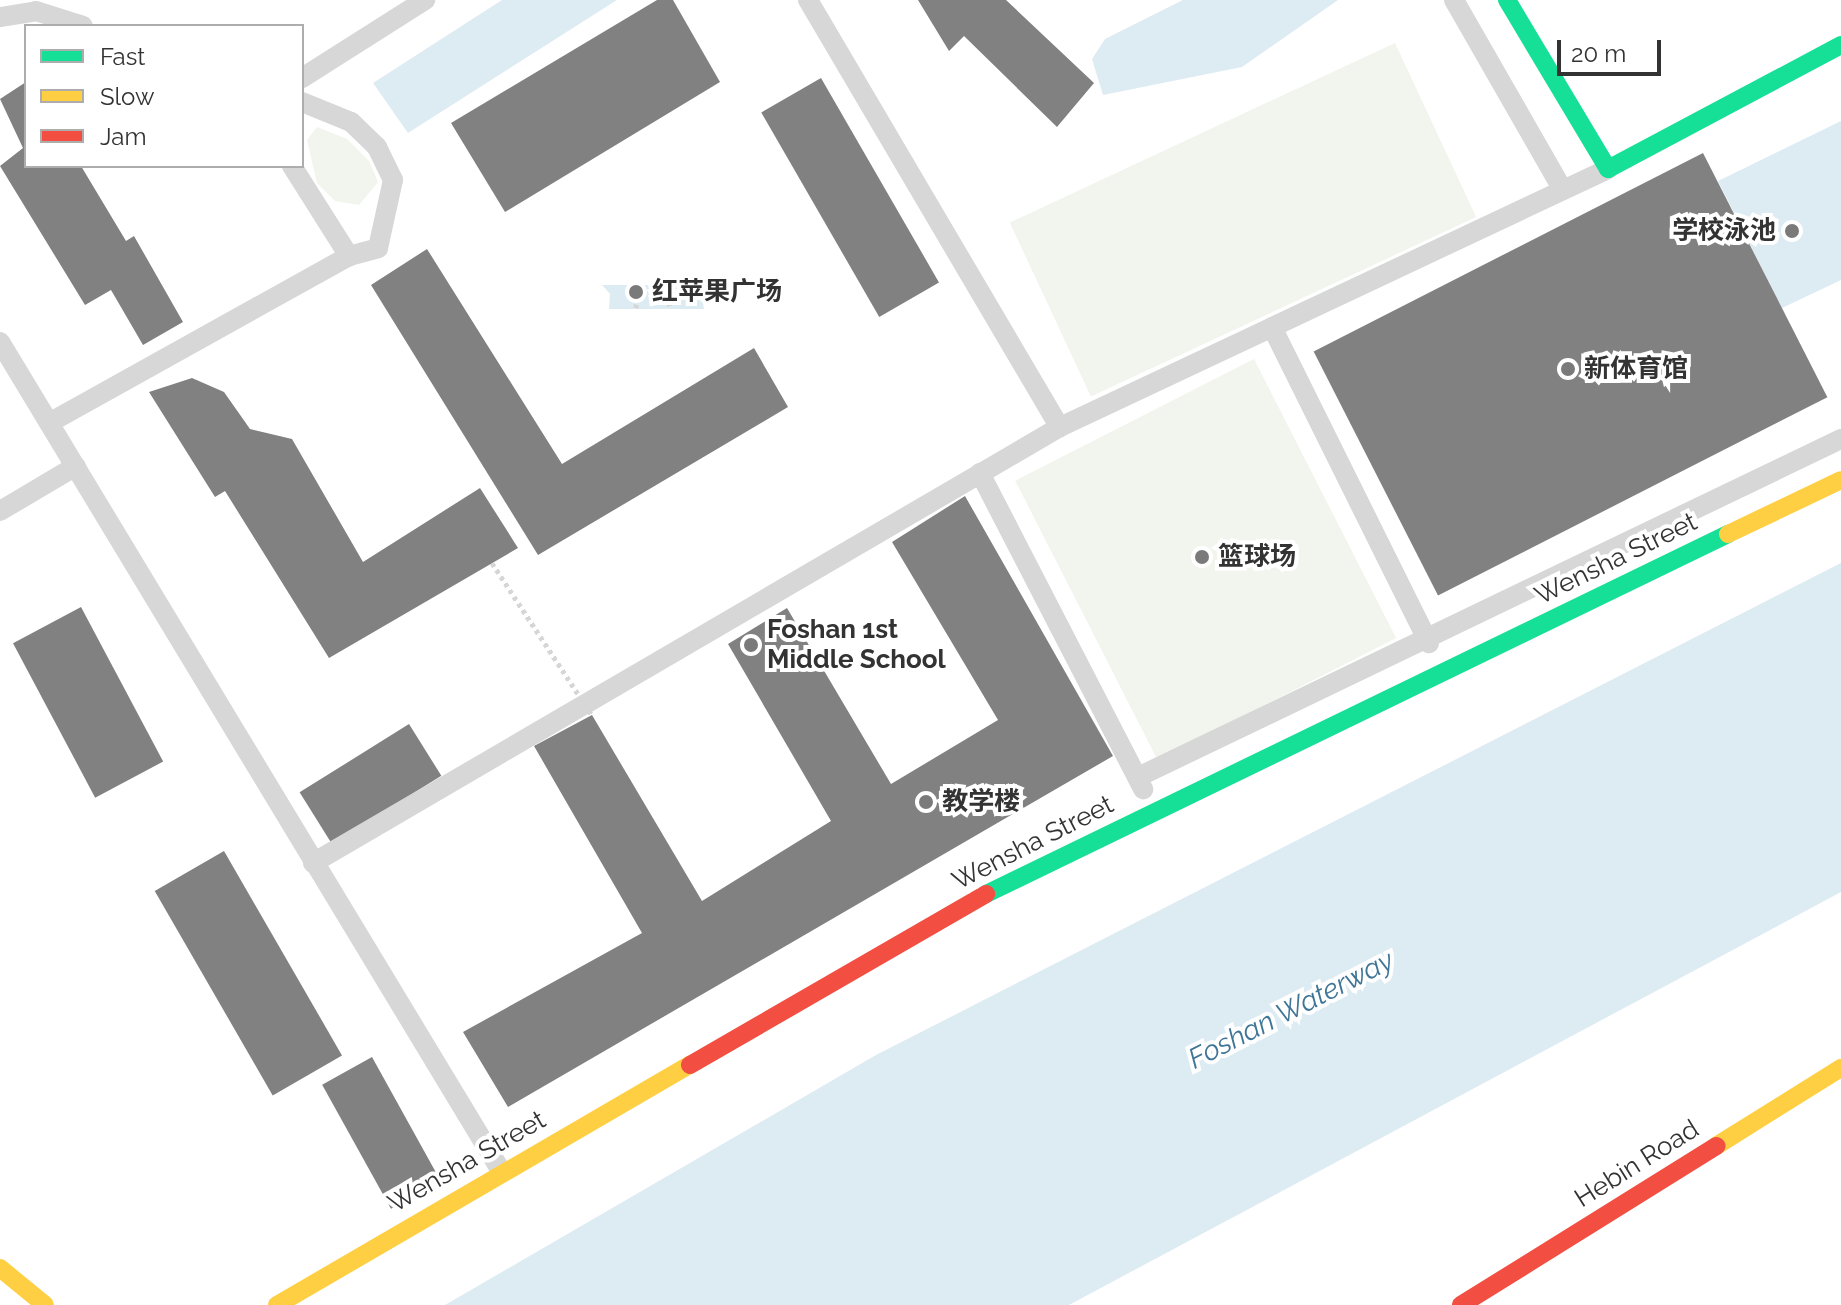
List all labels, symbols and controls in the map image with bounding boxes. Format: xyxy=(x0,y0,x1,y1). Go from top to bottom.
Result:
legend xyxy=(24,24,304,168)
scale bar xyxy=(1561,24,1665,74)
text: 20 m xyxy=(1571,39,1626,68)
text: Fast xyxy=(100,42,145,71)
text: Slow xyxy=(100,82,154,111)
text: Jam xyxy=(100,122,146,151)
place label: 学校泳池 xyxy=(1672,215,1776,247)
marker: 学校泳池 xyxy=(1783,222,1801,240)
place label: 红苹果广场 xyxy=(652,276,782,308)
marker: 红苹果广场 xyxy=(627,283,645,301)
place label: 新体育馆 xyxy=(1584,353,1688,385)
marker: 新体育馆 xyxy=(1559,360,1577,378)
street label: Wensha Street xyxy=(1530,506,1702,612)
place label: 篮球场 xyxy=(1218,541,1296,573)
marker: 篮球场 xyxy=(1193,548,1211,566)
place label: Foshan 1st Middle School xyxy=(767,614,946,676)
marker: Foshan 1st Middle School xyxy=(742,636,760,654)
place label: 教学楼 xyxy=(942,786,1020,818)
street label: Wensha Street xyxy=(947,789,1119,897)
marker: 教学楼 xyxy=(917,793,935,811)
water label: Foshan Waterway xyxy=(1182,944,1400,1076)
street label: Wensha Street xyxy=(383,1104,551,1220)
street label: Hebin Road xyxy=(1569,1114,1705,1214)

